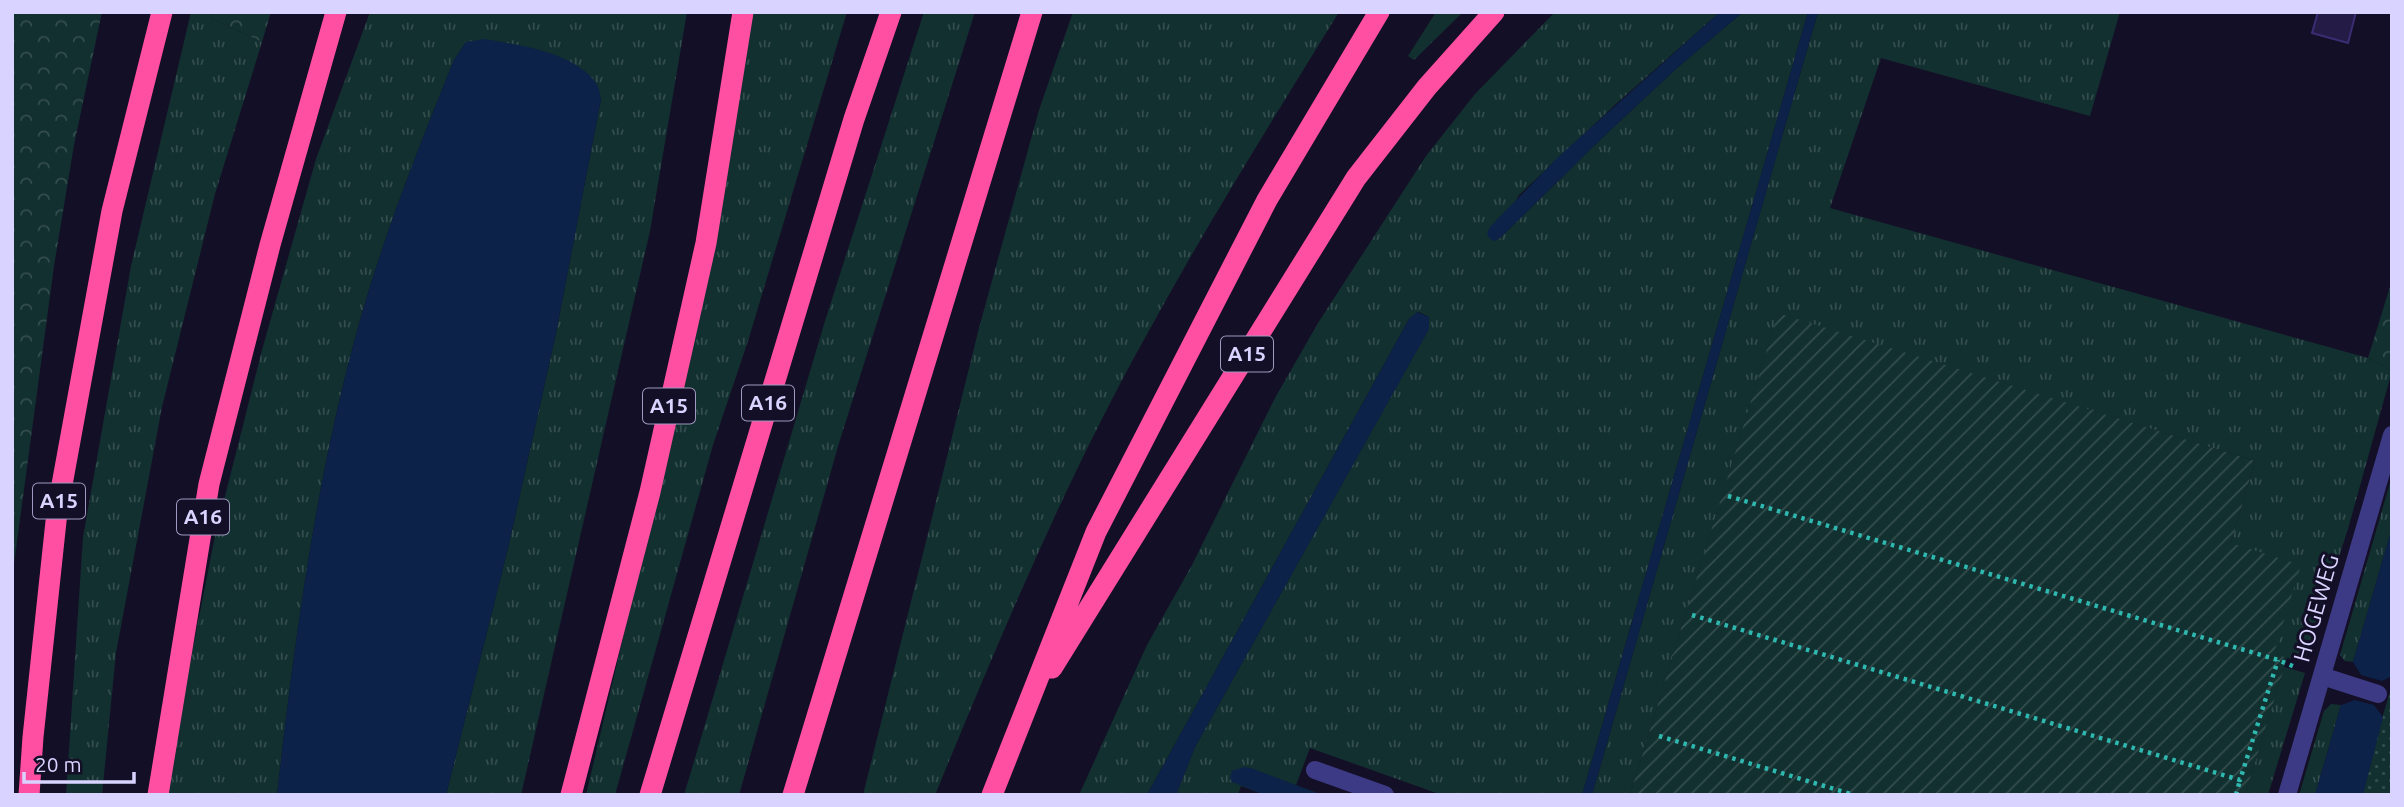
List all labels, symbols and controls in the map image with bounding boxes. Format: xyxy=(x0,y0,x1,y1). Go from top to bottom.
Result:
road number: A15 xyxy=(1221,336,1273,372)
road number: A16 xyxy=(742,386,794,420)
road number: A15 xyxy=(643,388,695,424)
road number: A15 xyxy=(33,484,85,518)
road number: A16 xyxy=(177,500,229,534)
street label: HOGEWEG xyxy=(2288,551,2343,665)
scale bar xyxy=(24,740,135,784)
text: 20 m xyxy=(35,752,82,776)

